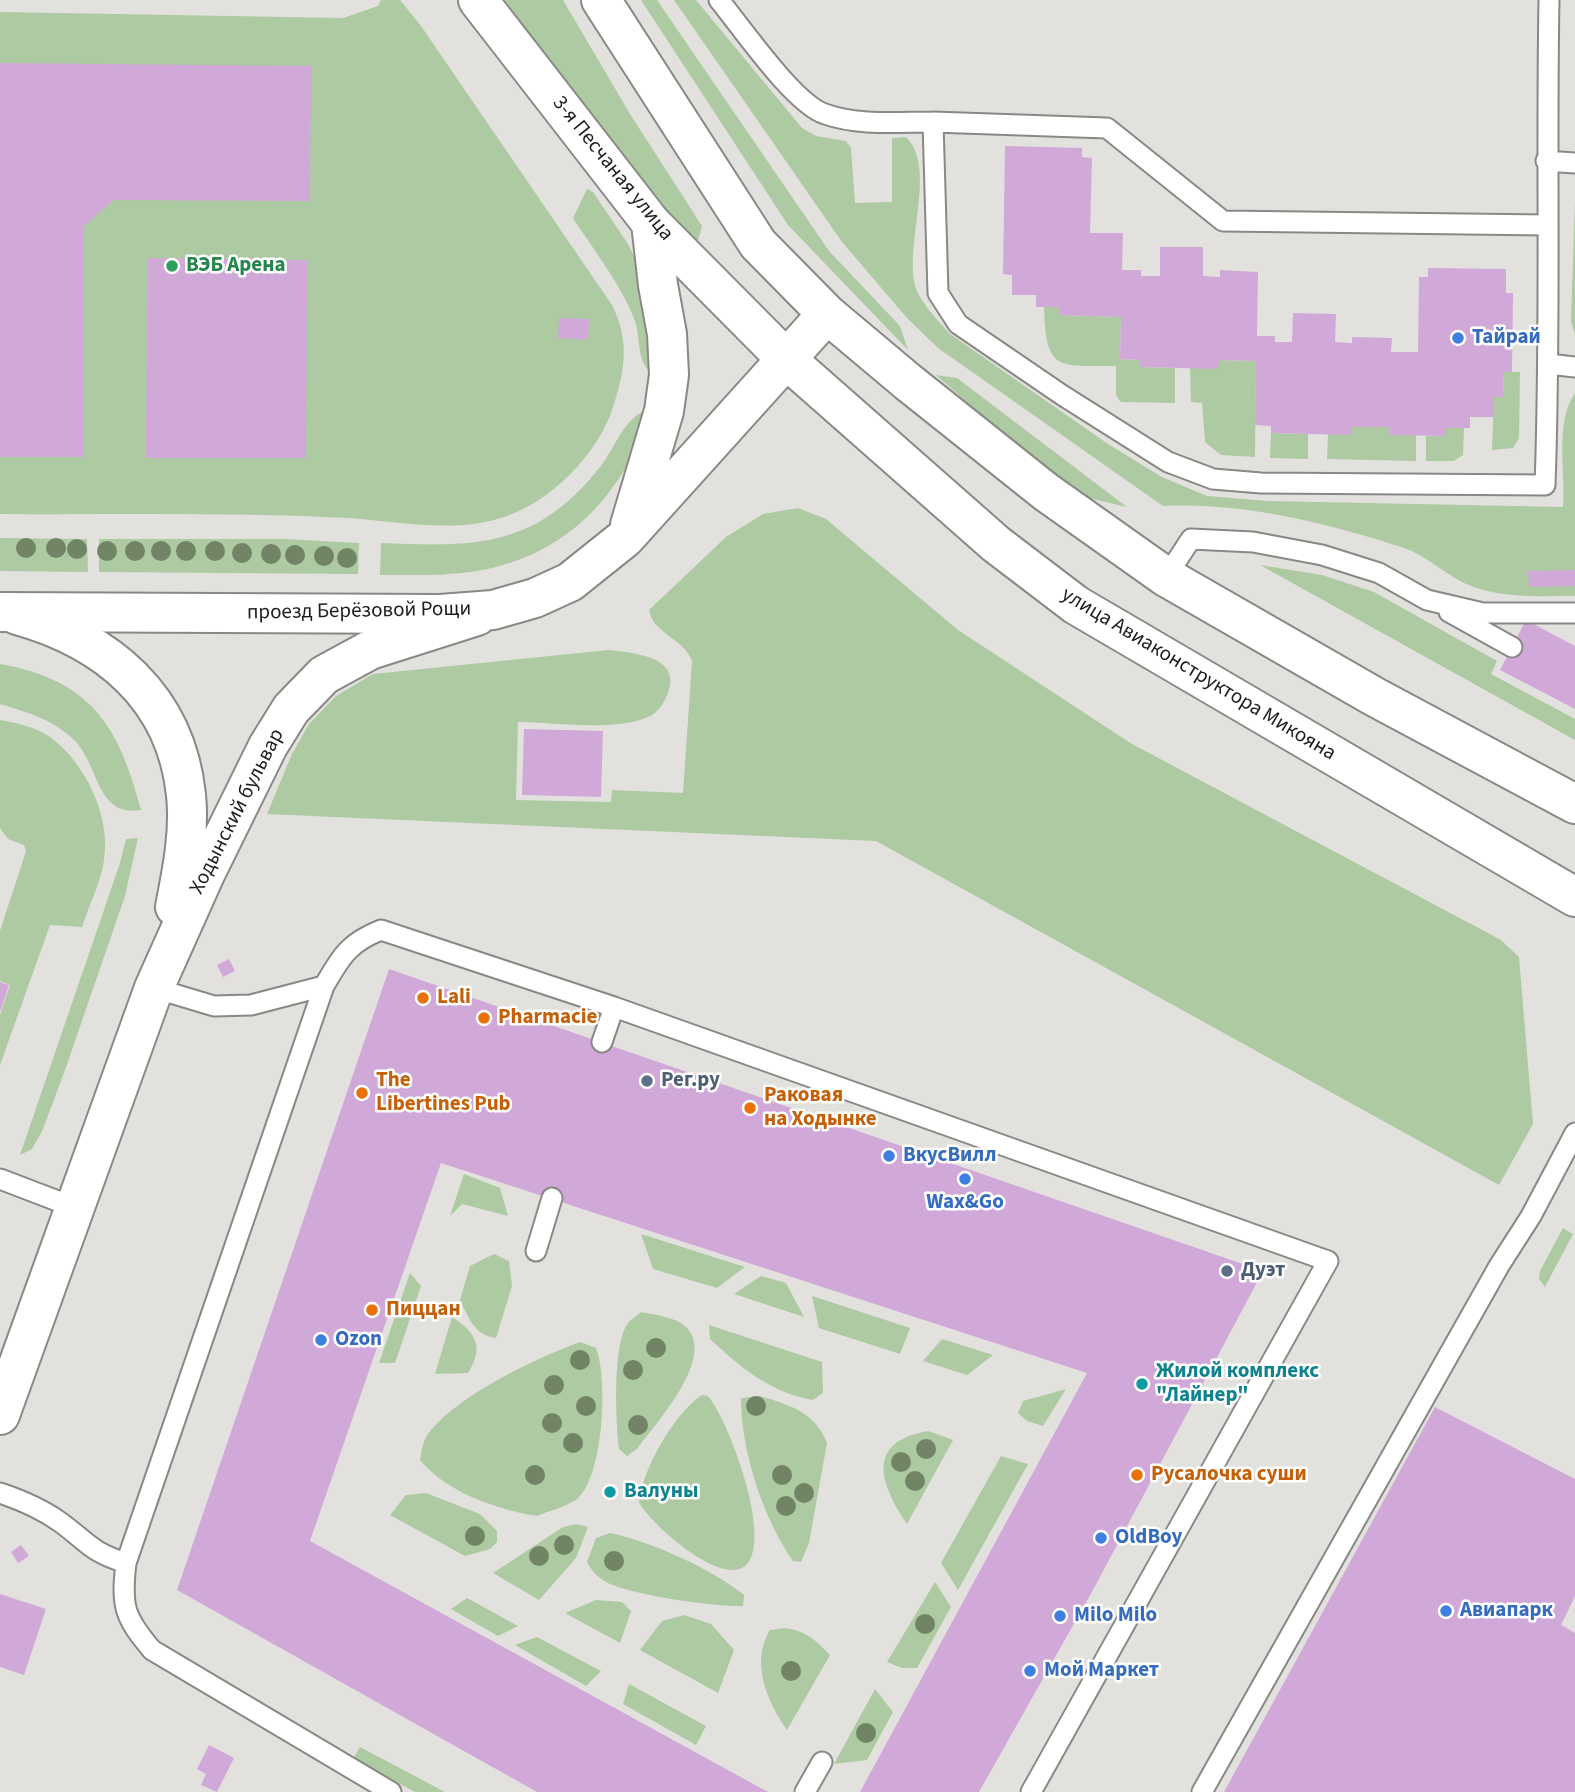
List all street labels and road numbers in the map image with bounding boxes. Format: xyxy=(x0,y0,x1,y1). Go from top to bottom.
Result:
street label: 3-я Песчаная улица xyxy=(546,92,678,246)
street label: улица Авиаконструктора Микояна xyxy=(1056,583,1340,767)
street label: проезд Берёзовой Рощи xyxy=(247,597,471,627)
street label: Ходынский бульвар xyxy=(185,725,291,899)

